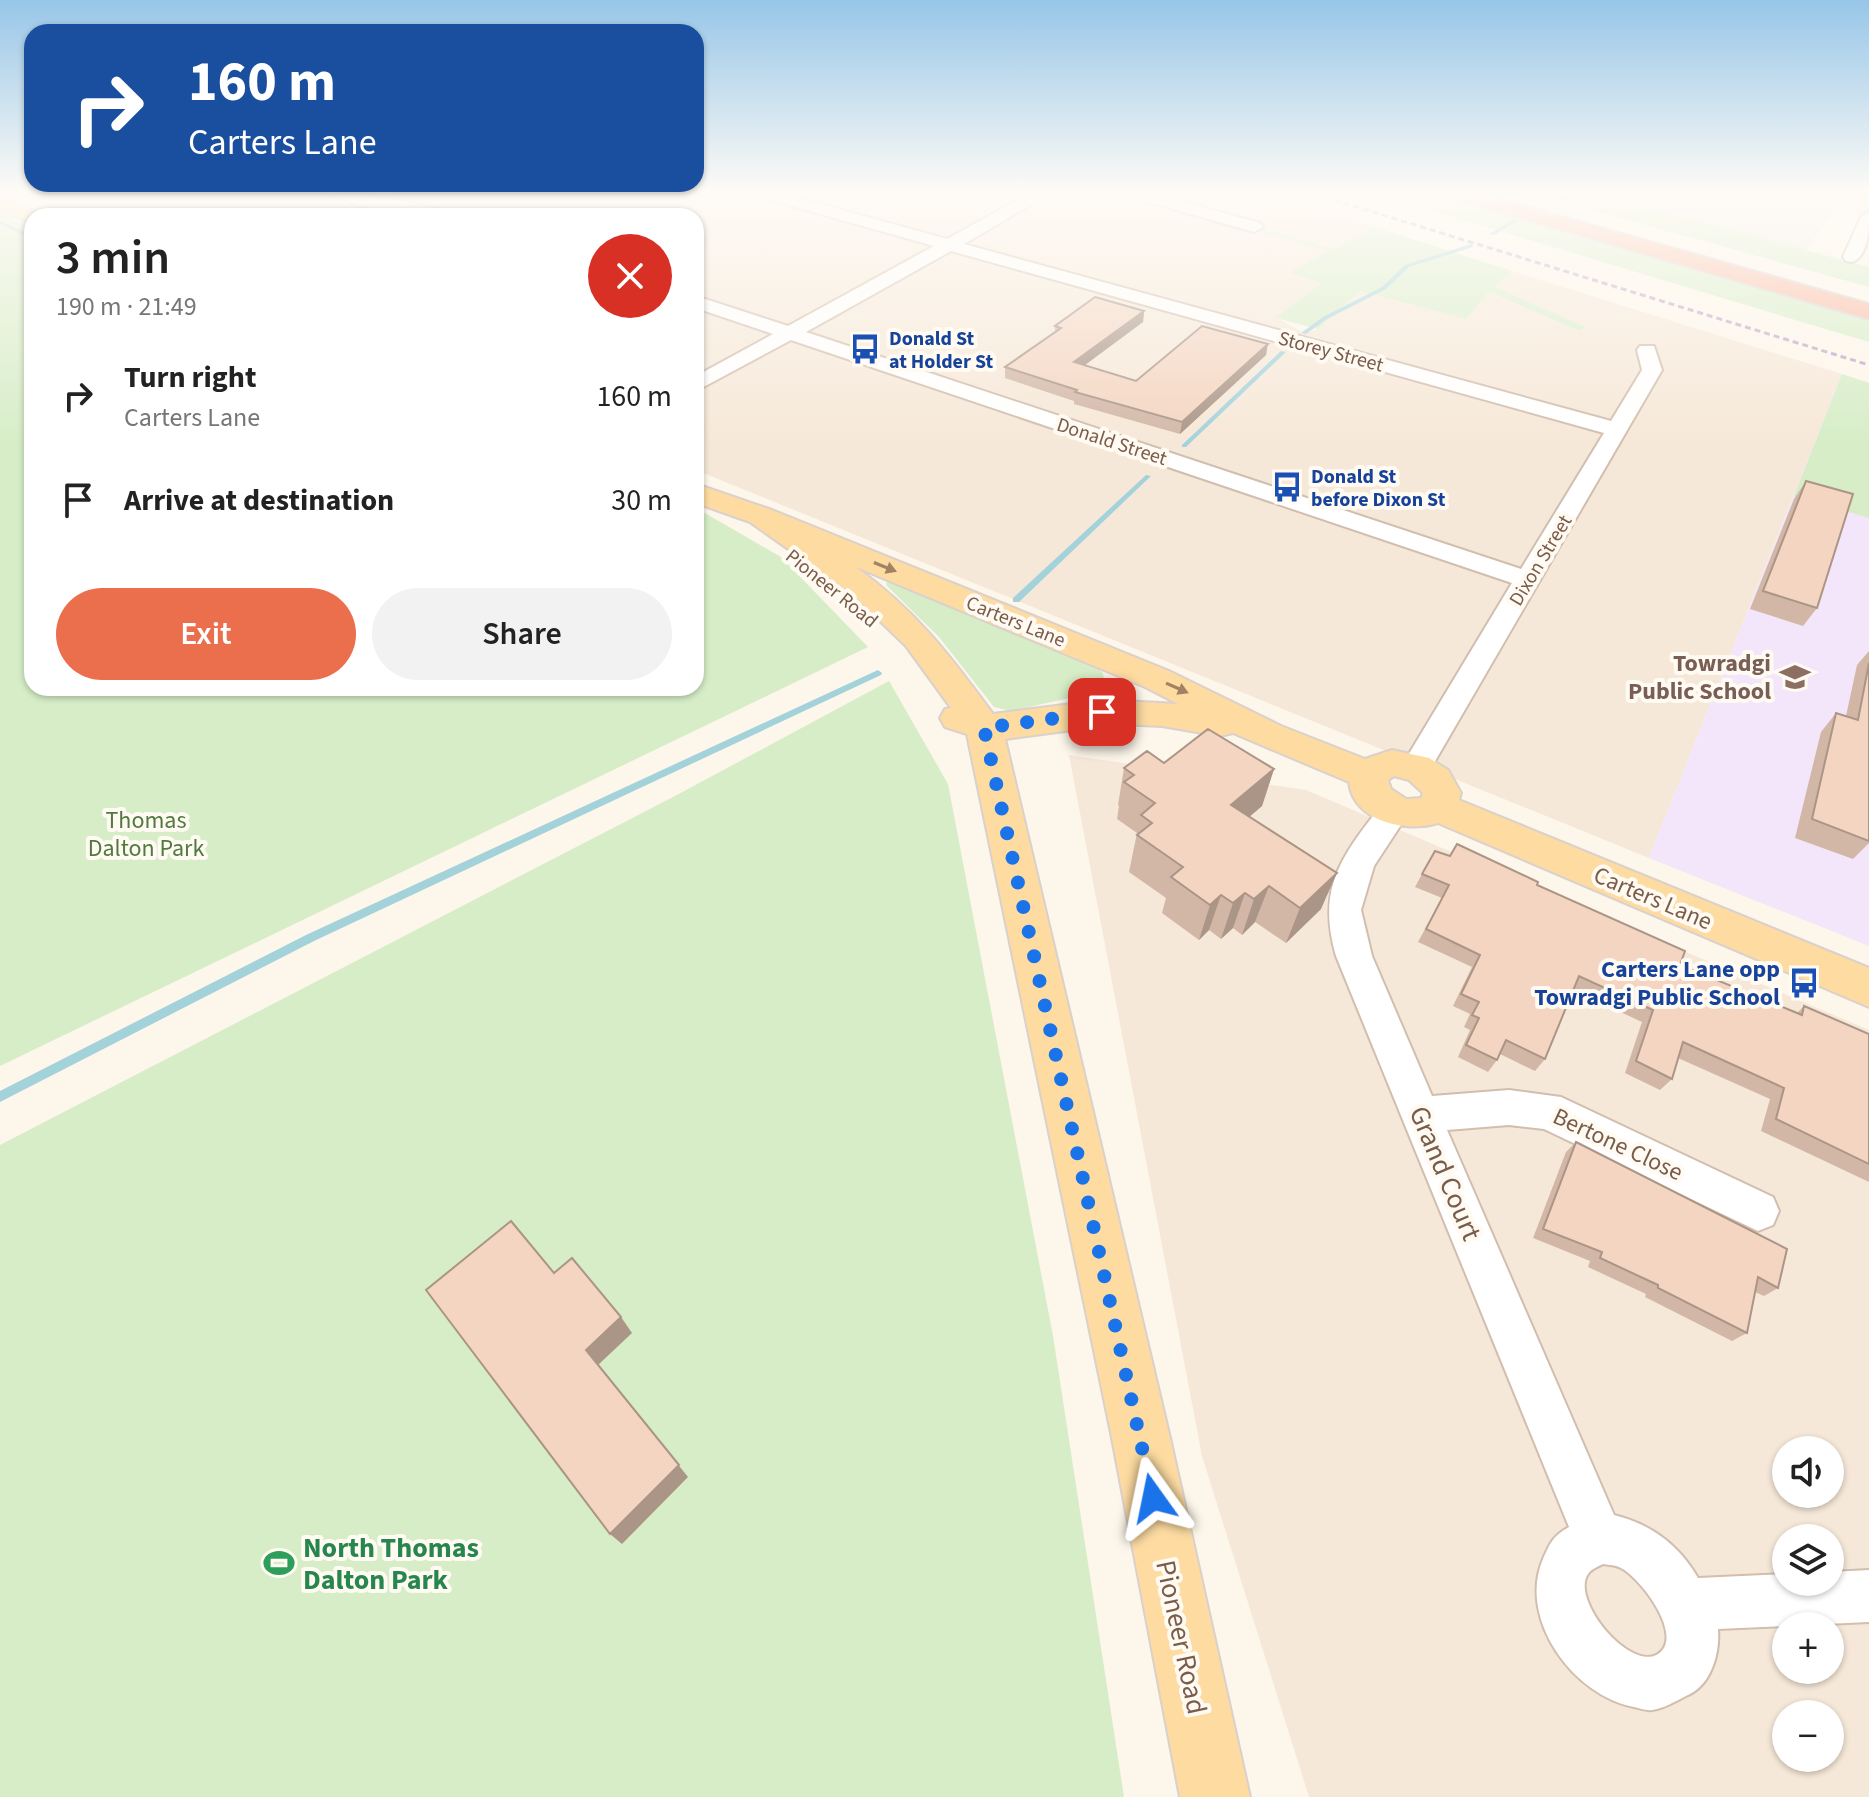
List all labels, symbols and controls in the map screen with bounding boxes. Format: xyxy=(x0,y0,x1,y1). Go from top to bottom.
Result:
text: 160 m xyxy=(188,43,336,122)
icon: right xyxy=(56,56,160,160)
text: Carters Lane xyxy=(188,117,377,168)
text: 3 min xyxy=(56,224,170,292)
button: close xyxy=(588,234,672,318)
text: 190 m · 21:49 xyxy=(56,288,197,325)
street label: Storey Street xyxy=(1275,324,1387,379)
place label: Donald St at Holder St xyxy=(889,325,993,376)
bus stop icon: Donald St at Holder St xyxy=(848,332,882,366)
text: Turn right xyxy=(124,356,256,399)
icon: right xyxy=(56,374,100,418)
text: 160 m xyxy=(596,375,672,418)
text: Carters Lane xyxy=(124,399,260,436)
street label: Donald Street xyxy=(1053,411,1171,473)
place label: Donald St before Dixon St xyxy=(1311,463,1446,514)
bus stop icon: Donald St before Dixon St xyxy=(1270,470,1304,504)
icon: arrive xyxy=(56,478,100,522)
text: Arrive at destination xyxy=(124,479,394,522)
text: 30 m xyxy=(611,479,672,522)
street label: Dixon Street xyxy=(1503,510,1579,611)
street label: Pioneer Road xyxy=(779,543,884,635)
one-way arrow xyxy=(873,561,897,574)
button: Exit xyxy=(56,588,356,680)
button: Share xyxy=(372,588,672,680)
street label: Carters Lane xyxy=(962,589,1070,655)
place label: Towradgi Public School xyxy=(1628,646,1771,709)
school or university icon: Towradgi Public School xyxy=(1778,660,1812,694)
pin xyxy=(1068,678,1136,746)
one-way arrow xyxy=(1165,682,1189,695)
icon: arrive xyxy=(1080,690,1124,734)
park label: Thomas Dalton Park xyxy=(88,803,204,866)
street label: Carters Lane xyxy=(1588,858,1717,939)
place label: Carters Lane opp Towradgi Public School xyxy=(1534,952,1780,1015)
bus stop icon: Carters Lane opp Towradgi Public School xyxy=(1787,966,1821,1000)
street label: Bertone Close xyxy=(1547,1099,1688,1190)
street label: Grand Court xyxy=(1399,1100,1492,1247)
map controls xyxy=(1772,1436,1844,1772)
button: sound xyxy=(1772,1436,1844,1508)
position arrow xyxy=(1111,1456,1195,1540)
button: layers xyxy=(1772,1524,1844,1596)
place label: North Thomas Dalton Park xyxy=(303,1528,479,1600)
sports icon: North Thomas Dalton Park xyxy=(262,1546,296,1580)
street label: Pioneer Road xyxy=(1145,1557,1217,1718)
button: + xyxy=(1772,1612,1844,1684)
button: − xyxy=(1772,1700,1844,1772)

